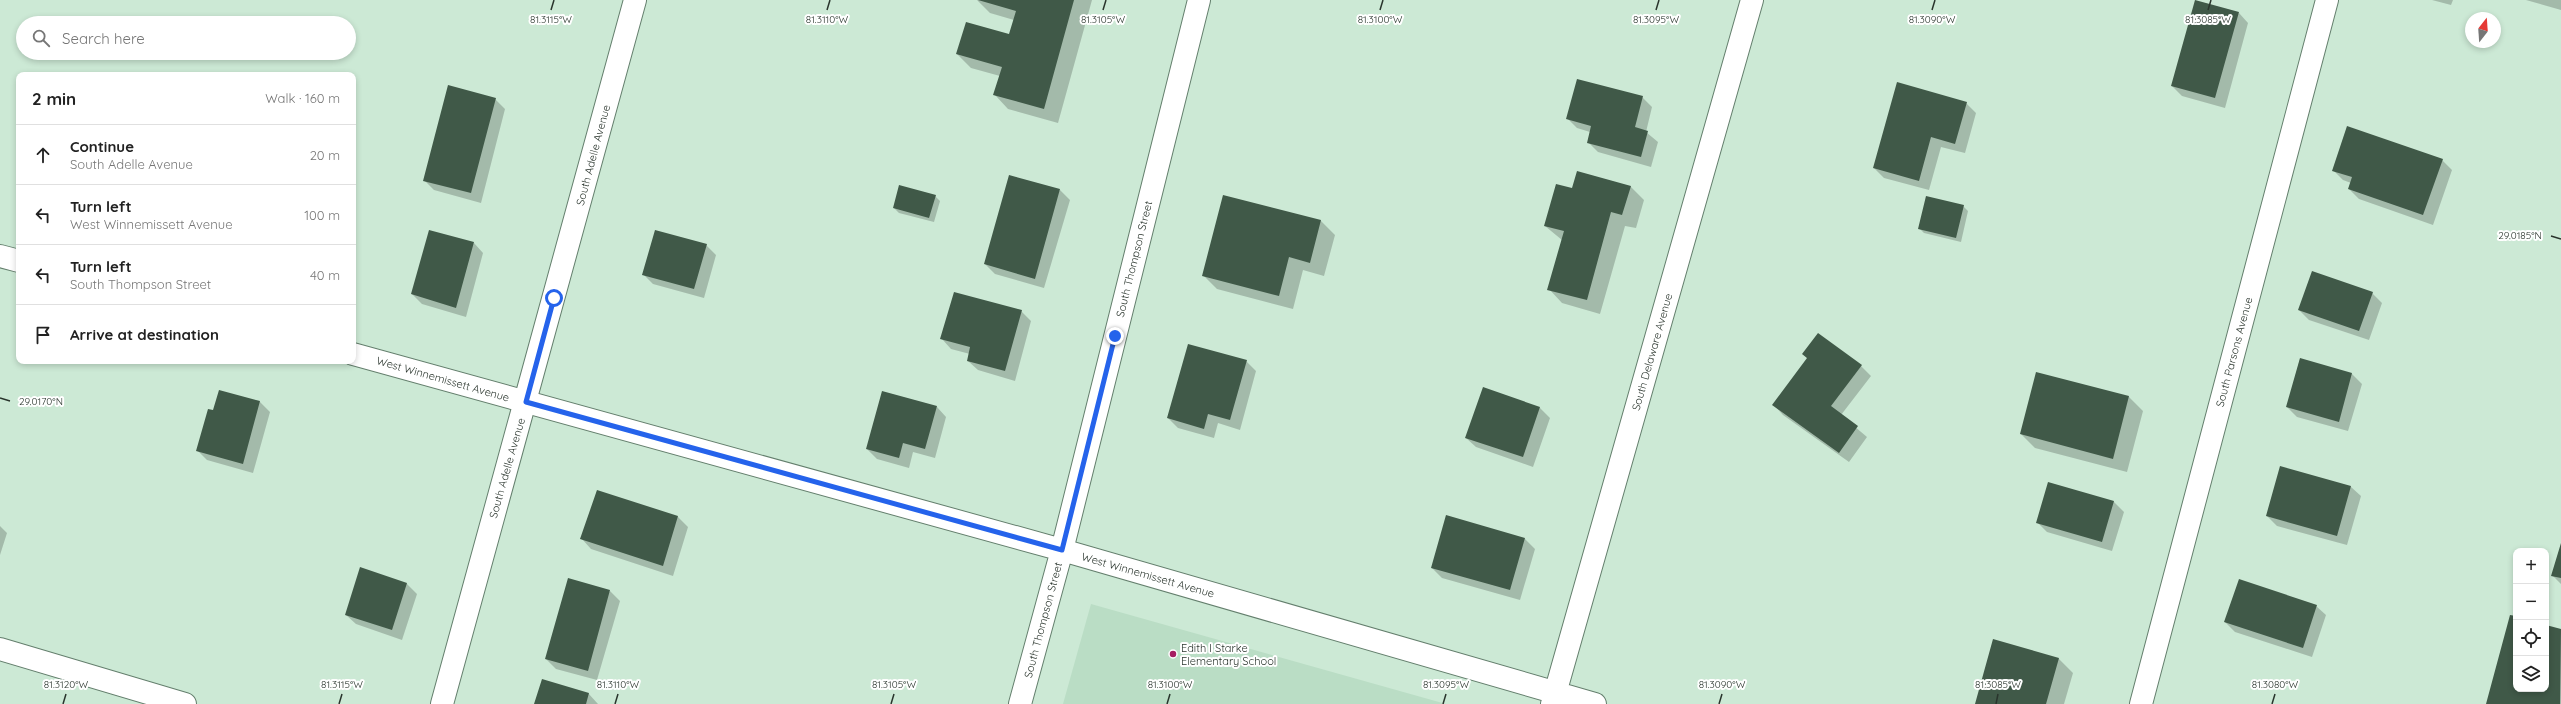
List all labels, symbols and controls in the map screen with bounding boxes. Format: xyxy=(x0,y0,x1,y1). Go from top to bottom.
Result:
north arrow xyxy=(2465,12,2501,48)
text: 81.3115°W xyxy=(530,13,572,26)
text: 81.3110°W xyxy=(806,13,849,26)
text: 81.3105°W xyxy=(1081,13,1125,26)
text: 81.3100°W xyxy=(1358,13,1403,26)
text: 81.3095°W xyxy=(1633,13,1679,26)
text: 81.3090°W xyxy=(1909,13,1956,26)
text: 81.3085°W xyxy=(2185,13,2231,26)
search box xyxy=(16,16,356,60)
icon: search xyxy=(30,27,52,49)
text: Search here xyxy=(62,29,145,48)
text: 2 min xyxy=(32,88,76,109)
text: Walk · 160 m xyxy=(265,90,340,106)
street label: South Adelle Avenue xyxy=(573,103,613,207)
text: Continue xyxy=(70,137,134,156)
icon: ahead xyxy=(32,144,54,166)
text: 20 m xyxy=(310,147,340,163)
text: South Adelle Avenue xyxy=(70,156,193,172)
text: Turn left xyxy=(70,197,132,216)
street label: South Thompson Street xyxy=(1113,199,1155,319)
icon: left xyxy=(32,204,54,226)
text: 100 m xyxy=(304,207,340,223)
text: West Winnemissett Avenue xyxy=(70,216,232,232)
text: 29.0185°N xyxy=(2498,229,2542,242)
text: Turn left xyxy=(70,257,132,276)
icon: left xyxy=(32,264,54,286)
text: 40 m xyxy=(310,267,340,283)
text: South Thompson Street xyxy=(70,276,211,292)
route start xyxy=(545,289,563,307)
street label: South Delaware Avenue xyxy=(1629,292,1675,412)
street label: South Parsons Avenue xyxy=(2213,295,2255,409)
icon: arrive xyxy=(32,324,54,346)
text: Arrive at destination xyxy=(70,325,219,344)
route end xyxy=(1106,327,1124,345)
street label: West Winnemissett Avenue xyxy=(375,353,511,405)
text: 29.0170°N xyxy=(19,395,63,408)
street label: South Adelle Avenue xyxy=(486,416,528,520)
map controls xyxy=(2513,548,2549,692)
button: + xyxy=(2513,548,2549,584)
street label: West Winnemissett Avenue xyxy=(1080,549,1216,601)
street label: South Thompson Street xyxy=(1021,560,1065,680)
button: − xyxy=(2513,584,2549,620)
button: locate xyxy=(2513,620,2549,656)
place label: Edith I Starke Elementary School xyxy=(1181,641,1276,668)
marker: Edith I Starke Elementary School xyxy=(1168,649,1178,659)
button: layers xyxy=(2513,656,2549,692)
text: 81.3120°W xyxy=(44,678,88,691)
text: 81.3115°W xyxy=(321,678,363,691)
text: 81.3110°W xyxy=(597,678,640,691)
text: 81.3105°W xyxy=(872,678,916,691)
text: 81.3100°W xyxy=(1148,678,1193,691)
text: 81.3095°W xyxy=(1423,678,1469,691)
text: 81.3090°W xyxy=(1699,678,1746,691)
text: 81.3085°W xyxy=(1975,678,2021,691)
text: 81.3080°W xyxy=(2252,678,2299,691)

